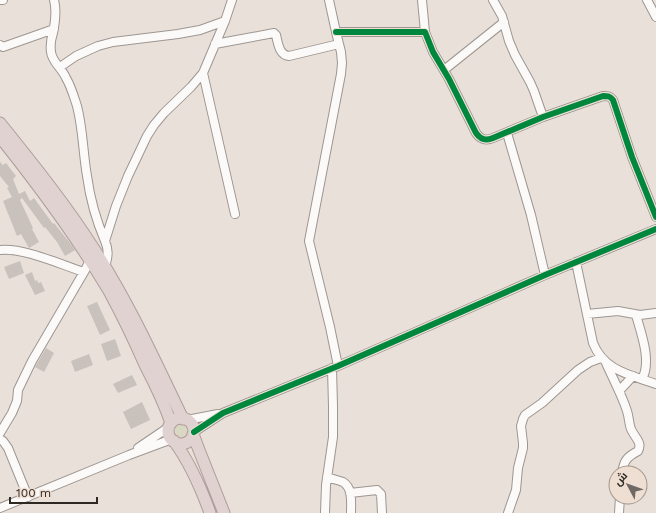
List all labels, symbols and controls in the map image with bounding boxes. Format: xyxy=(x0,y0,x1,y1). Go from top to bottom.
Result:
north arrow xyxy=(608,465,648,505)
text: ش xyxy=(611,469,630,488)
scale bar xyxy=(10,479,97,505)
text: 100 m xyxy=(16,486,51,500)

